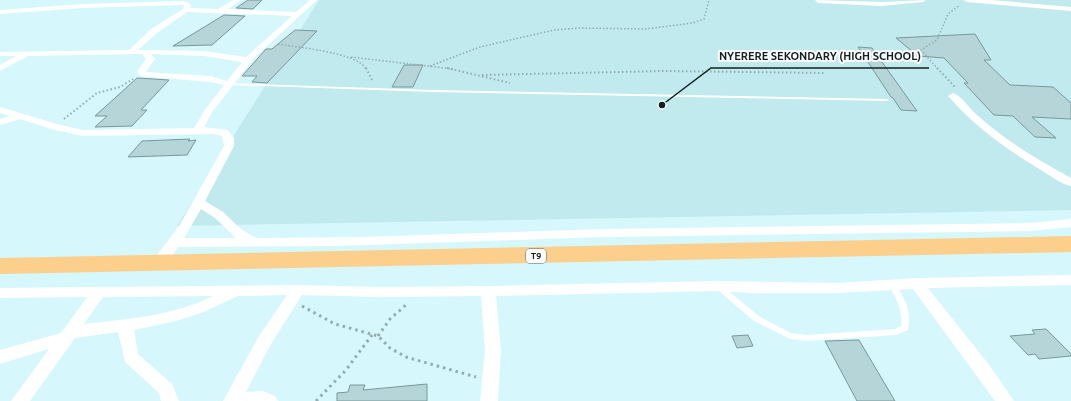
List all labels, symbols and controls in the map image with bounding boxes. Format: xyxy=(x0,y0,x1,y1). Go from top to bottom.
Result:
callout: NYERERE SEKONDARY (HIGH SCHOOL) xyxy=(711,45,929,68)
text: NYERERE SEKONDARY (HIGH SCHOOL) xyxy=(719,50,921,63)
road number: T9 xyxy=(526,249,546,263)

